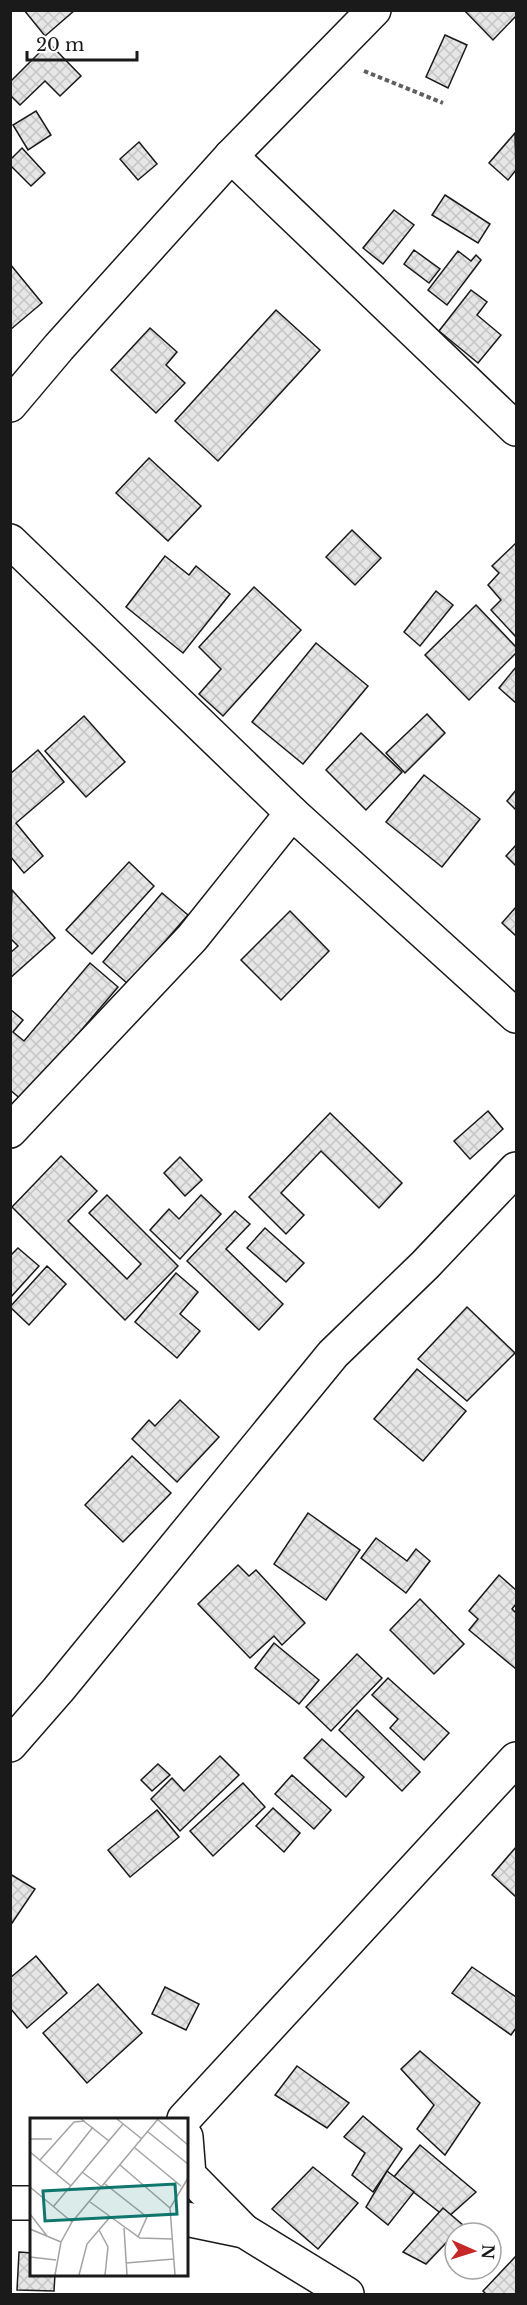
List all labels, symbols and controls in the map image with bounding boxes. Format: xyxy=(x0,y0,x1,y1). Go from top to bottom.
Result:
scale bar xyxy=(27,24,136,62)
text: 20 m xyxy=(36,34,84,56)
inset map xyxy=(30,2118,188,2275)
north arrow xyxy=(443,2221,503,2281)
text: N xyxy=(478,2244,498,2260)

